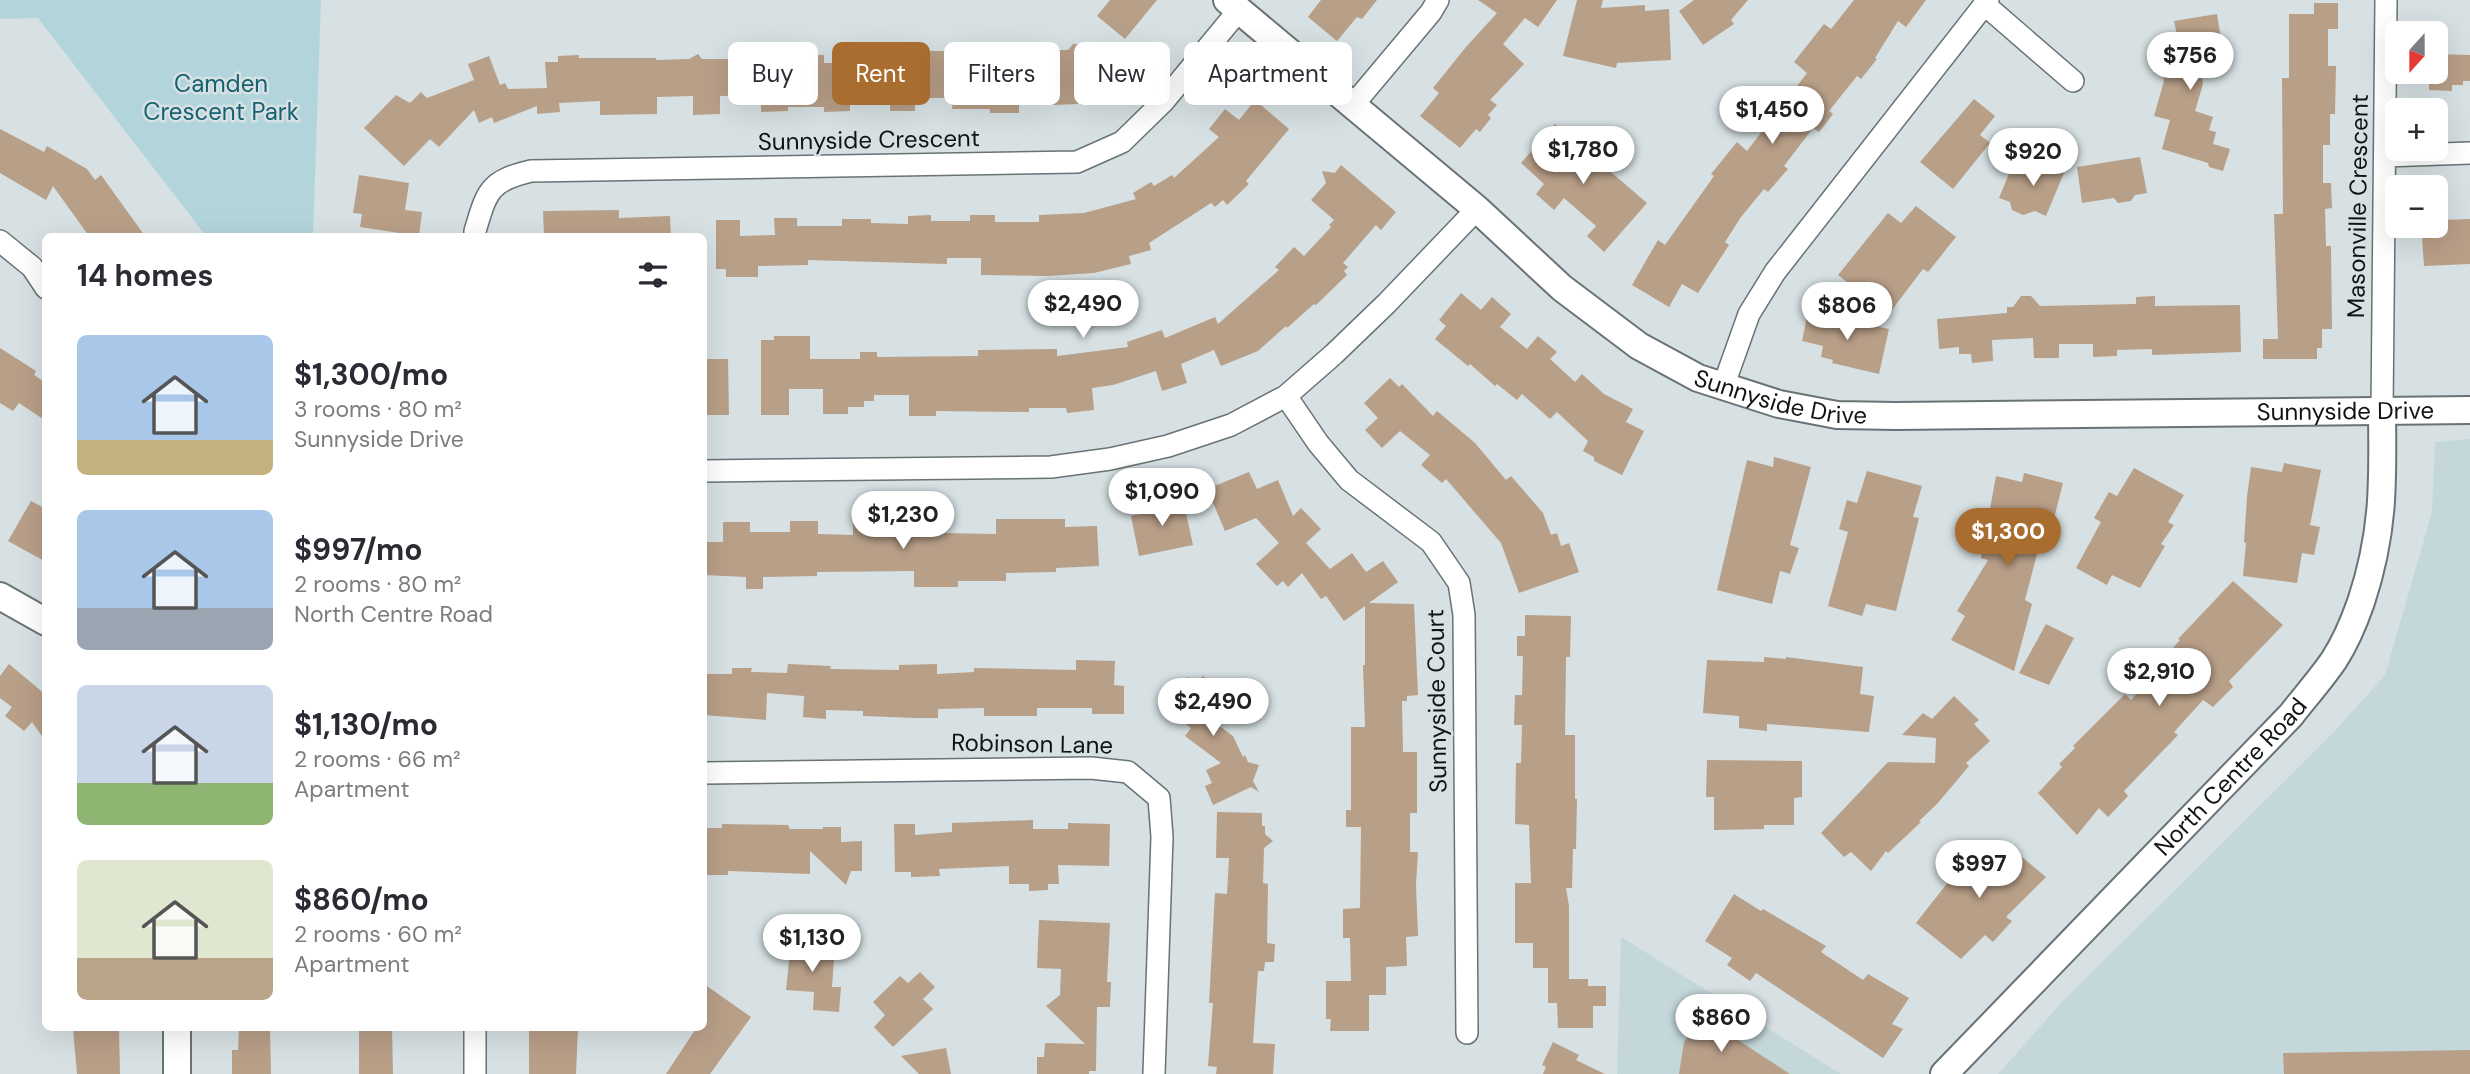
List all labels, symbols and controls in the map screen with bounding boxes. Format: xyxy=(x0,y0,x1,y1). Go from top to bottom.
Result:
north arrow xyxy=(2385,21,2448,84)
map controls xyxy=(2385,21,2448,238)
pin: $756 xyxy=(2149,32,2231,92)
text: $756 xyxy=(2163,40,2217,70)
chip: Buy xyxy=(728,42,818,105)
chip: Rent xyxy=(832,42,930,105)
chip: Filters xyxy=(944,42,1060,105)
chip: New xyxy=(1074,42,1170,105)
chip: Apartment xyxy=(1184,42,1352,105)
park label: Camden Crescent Park xyxy=(143,68,299,127)
pin: $1,450 xyxy=(1715,86,1829,146)
text: $1,450 xyxy=(1735,94,1809,124)
street label: Masonville Crescent xyxy=(2340,94,2375,318)
button: + xyxy=(2385,98,2448,161)
street label: Sunnyside Crescent xyxy=(758,122,980,157)
pin: $1,780 xyxy=(1526,127,1640,186)
pin: $920 xyxy=(1992,128,2074,188)
text: $1,780 xyxy=(1548,134,1618,164)
text: $920 xyxy=(2004,136,2062,166)
button: − xyxy=(2385,175,2448,238)
text: 14 homes xyxy=(77,256,214,295)
icon: filters xyxy=(634,256,672,294)
pin: $2,490 xyxy=(1026,280,1140,340)
pin: $806 xyxy=(1806,282,1888,342)
text: $2,490 xyxy=(1044,288,1122,318)
text: $806 xyxy=(1817,290,1877,320)
text: $1,300/mo xyxy=(294,355,448,394)
street label: Sunnyside Drive xyxy=(1690,362,1867,431)
icon: home xyxy=(133,363,217,447)
text: 3 rooms · 80 m² xyxy=(294,394,462,424)
street label: Sunnyside Drive xyxy=(2257,394,2434,427)
text: Sunnyside Drive xyxy=(294,424,464,454)
pin: $1,090 xyxy=(1105,468,1219,528)
text: $1,090 xyxy=(1125,476,1199,506)
pin: $1,230 xyxy=(846,491,960,551)
text: $1,230 xyxy=(867,499,939,529)
pin: $1,300 xyxy=(1951,508,2065,568)
text: $1,300 xyxy=(1971,516,2045,546)
text: $997/mo xyxy=(294,530,422,569)
icon: home xyxy=(133,538,217,622)
text: 2 rooms · 80 m² xyxy=(294,569,461,599)
text: North Centre Road xyxy=(294,599,493,629)
street label: Sunnyside Court xyxy=(1419,609,1454,793)
pin: $2,910 xyxy=(2102,648,2216,708)
text: $2,910 xyxy=(2123,656,2195,686)
pin: $2,490 xyxy=(1156,678,1270,738)
text: $2,490 xyxy=(1174,686,1252,716)
street label: North Centre Road xyxy=(2147,691,2314,862)
text: $1,130/mo xyxy=(294,705,438,744)
icon: home xyxy=(133,713,217,797)
street label: Robinson Lane xyxy=(951,727,1113,760)
text: 2 rooms · 66 m² xyxy=(294,744,461,774)
text: Apartment xyxy=(294,774,409,804)
pin: $997 xyxy=(1938,841,2020,900)
text: $997 xyxy=(1951,848,2007,878)
text: $860/mo xyxy=(294,880,429,919)
icon: home xyxy=(133,888,217,972)
pin: $1,130 xyxy=(755,914,869,974)
text: 2 rooms · 60 m² xyxy=(294,919,462,949)
text: $1,130 xyxy=(779,922,845,952)
text: Apartment xyxy=(294,949,409,979)
pin: $860 xyxy=(1680,995,1762,1054)
text: $860 xyxy=(1691,1002,1751,1032)

